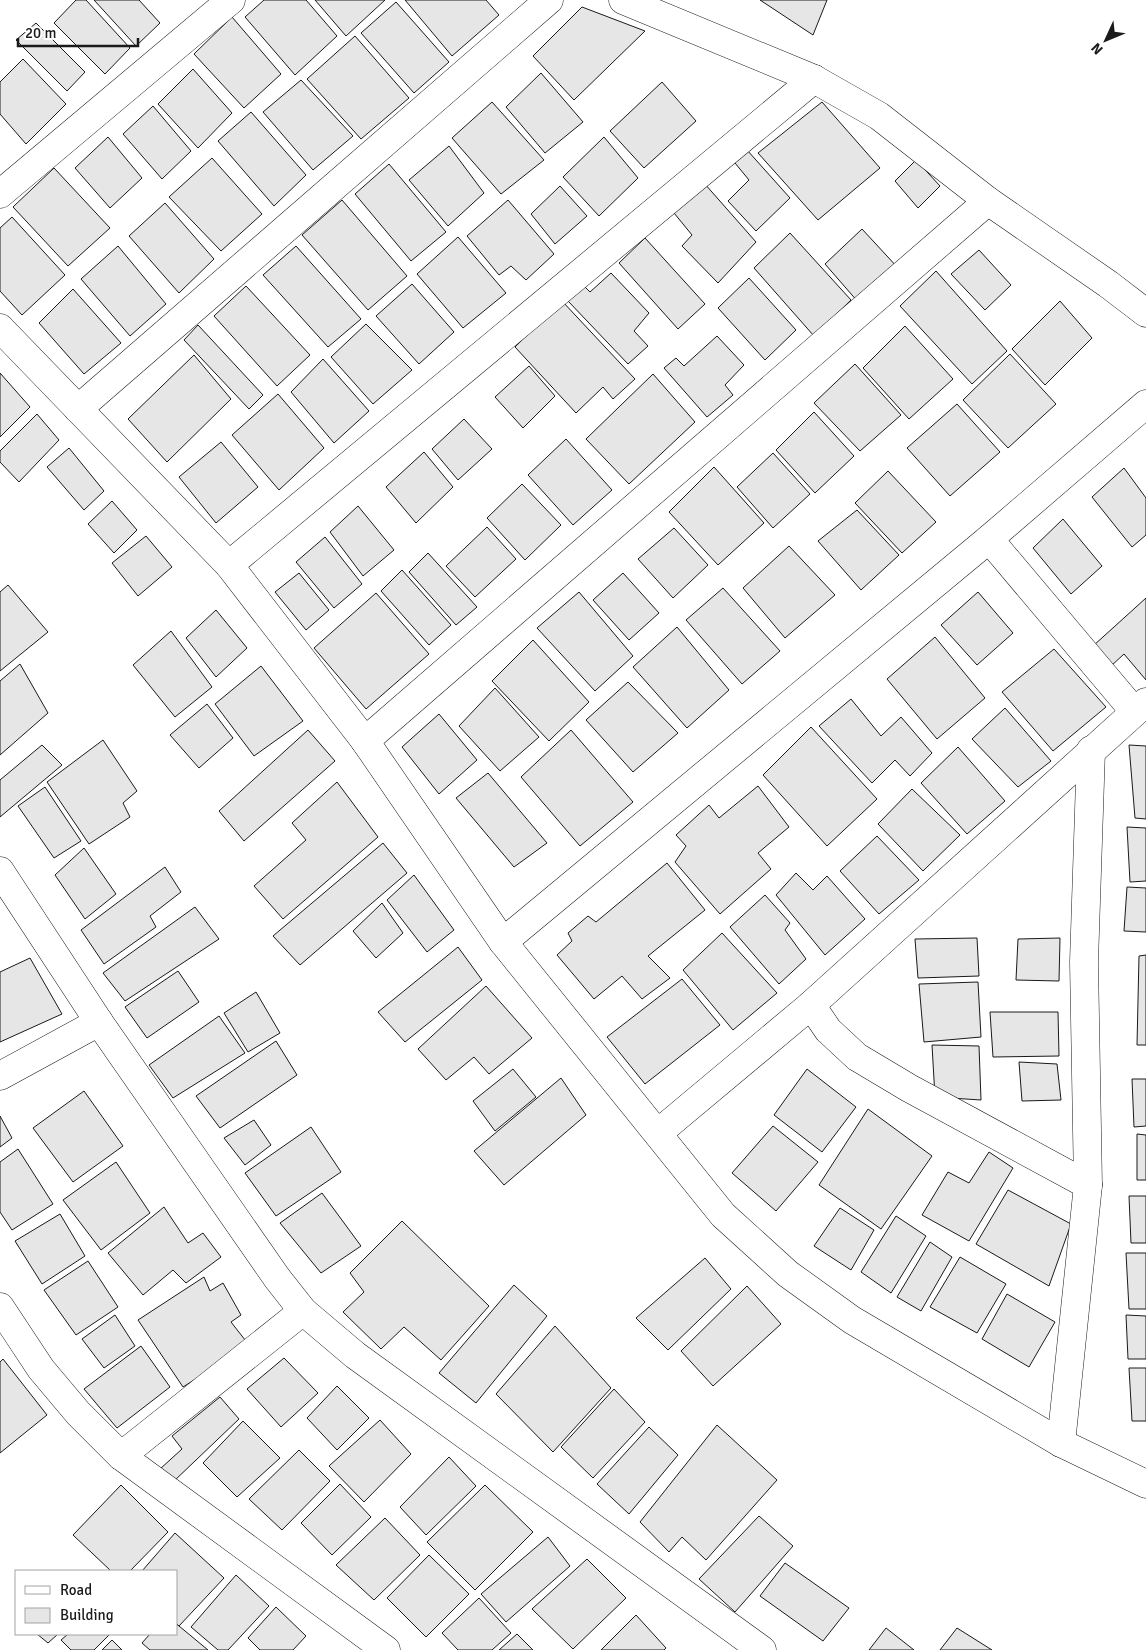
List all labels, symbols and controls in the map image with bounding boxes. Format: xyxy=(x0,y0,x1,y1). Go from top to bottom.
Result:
scale bar xyxy=(18,15,138,47)
north arrow xyxy=(1081,15,1131,65)
text: 20 m xyxy=(25,24,56,42)
text: N xyxy=(1088,39,1107,58)
legend xyxy=(15,1570,178,1635)
text: Road xyxy=(60,1581,92,1599)
text: Building xyxy=(60,1606,114,1624)

